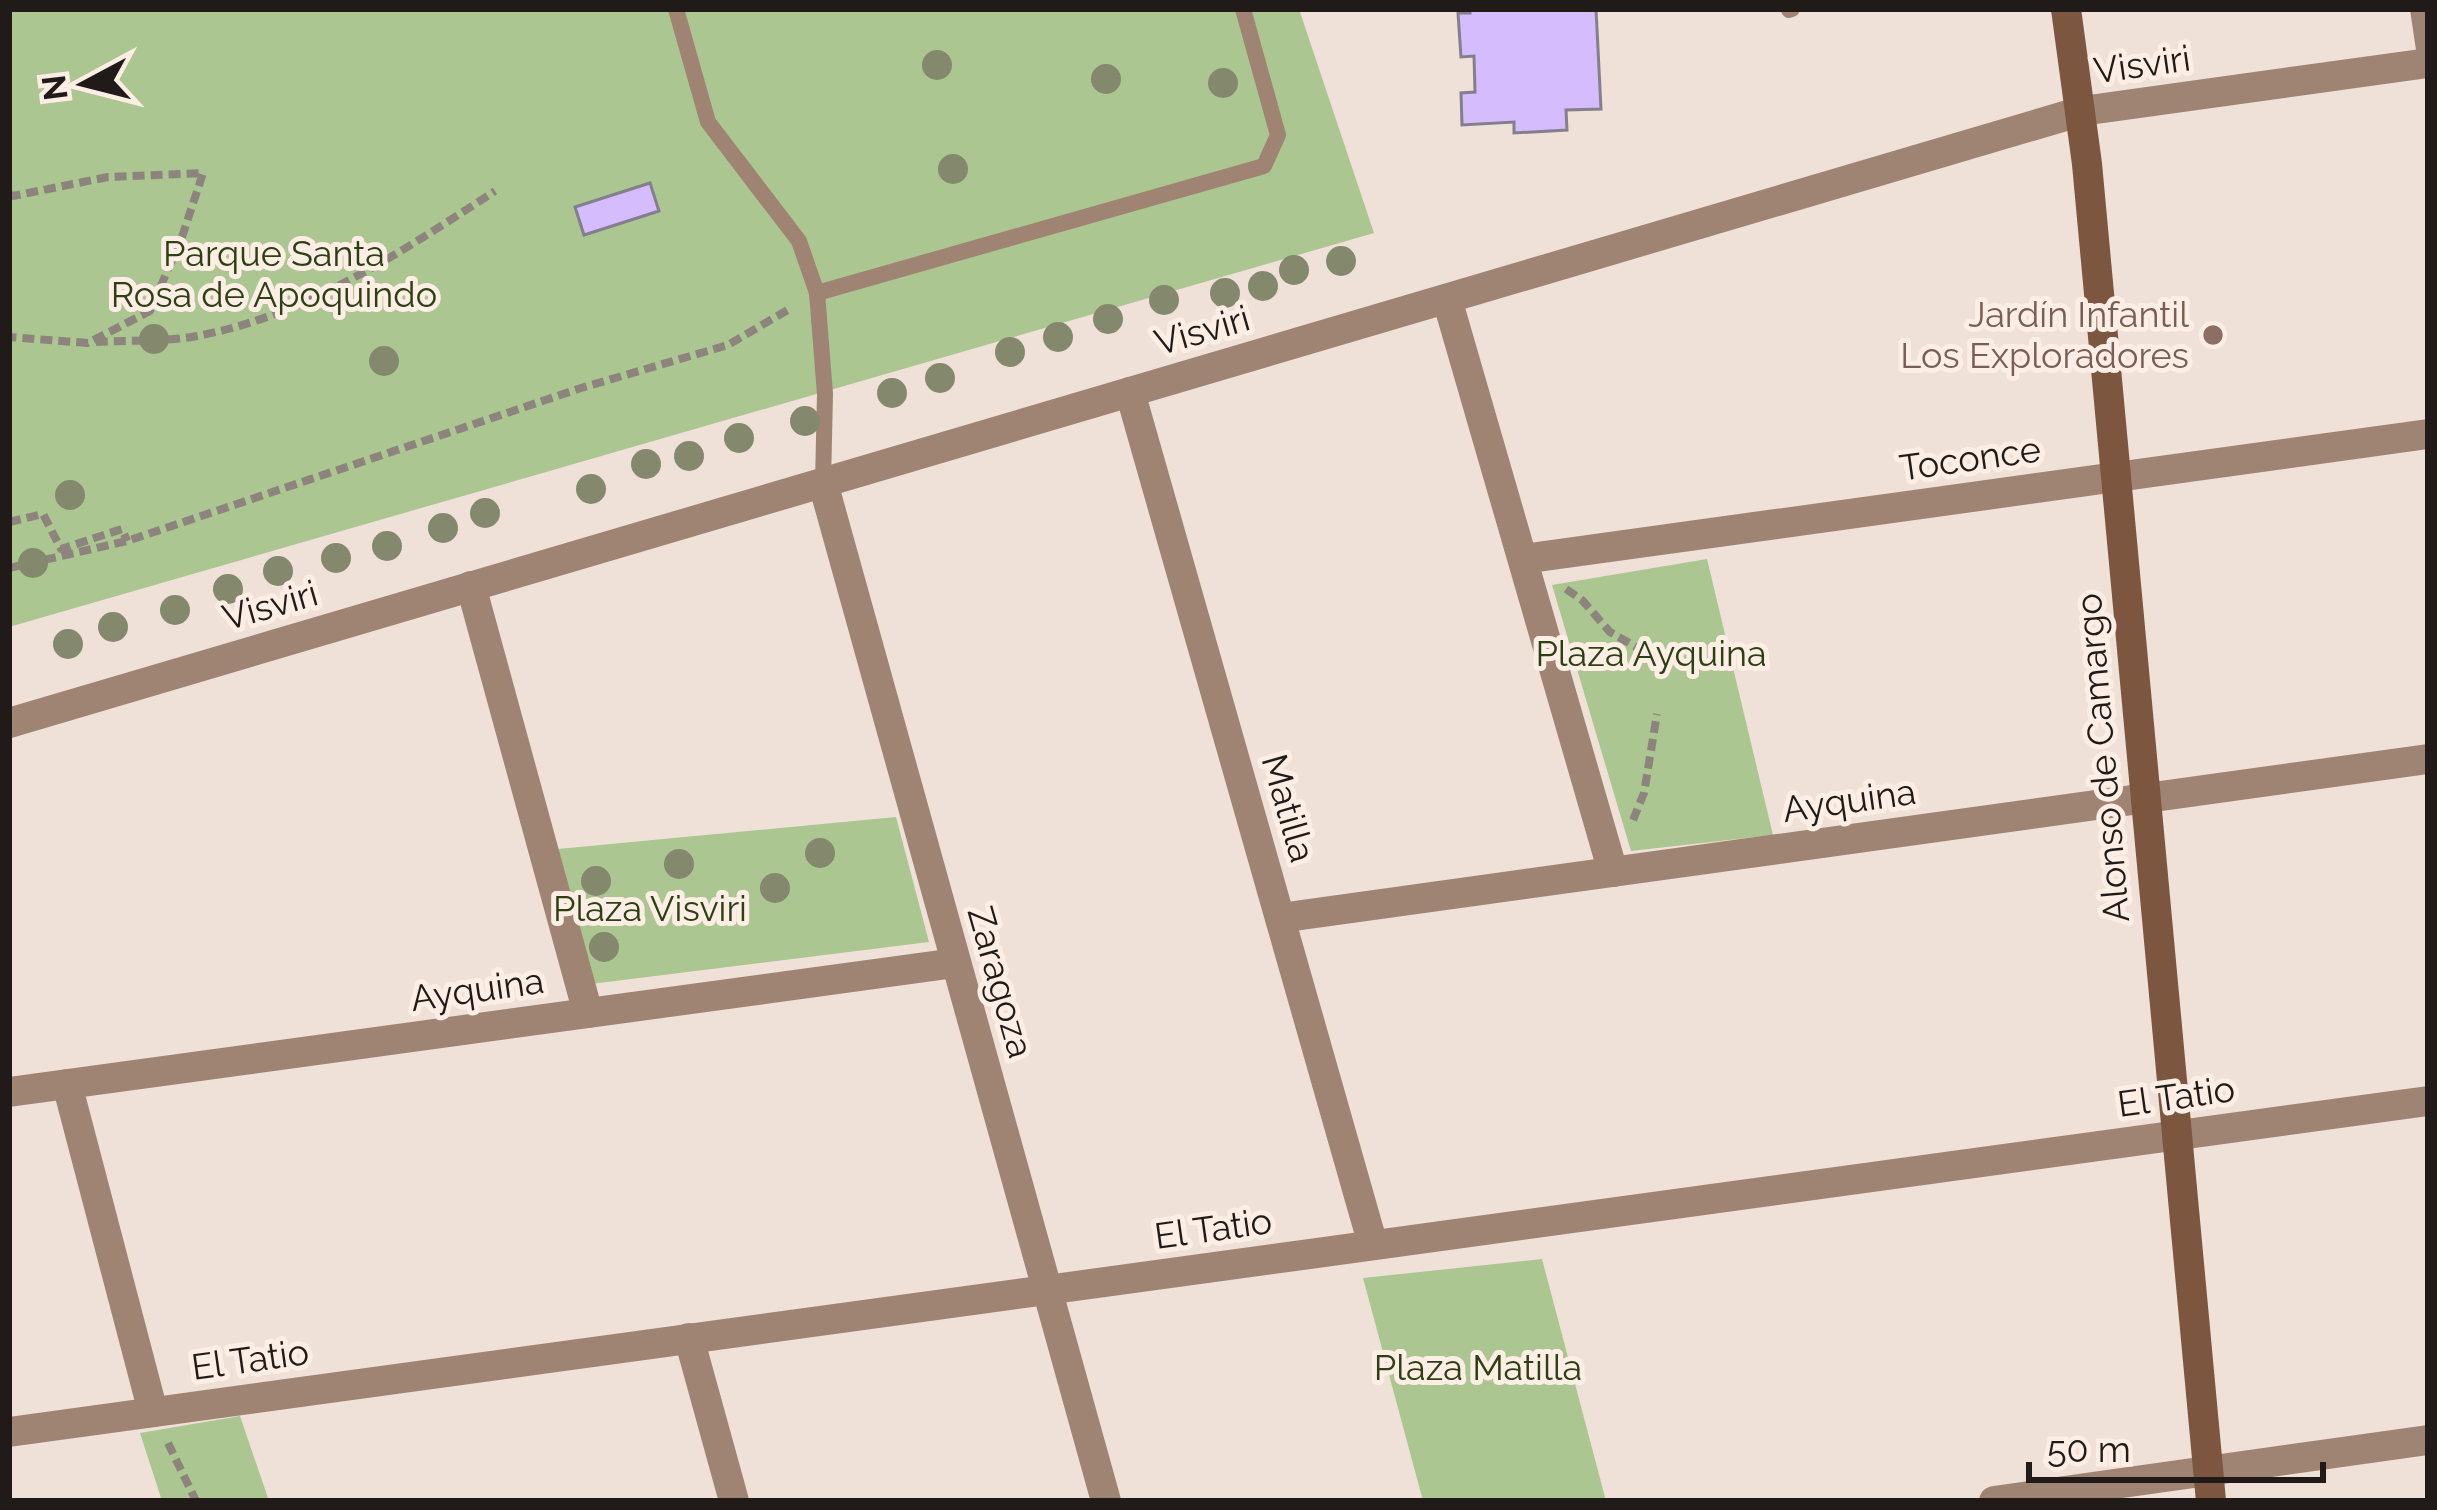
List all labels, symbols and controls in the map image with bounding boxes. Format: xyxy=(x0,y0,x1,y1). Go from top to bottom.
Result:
north arrow xyxy=(24,24,144,144)
street label: Visviri xyxy=(2091,36,2193,92)
text: N xyxy=(34,73,76,102)
park label: Parque Santa Rosa de Apoquindo xyxy=(111,232,437,315)
place label: Jardín Infantil Los Exploradores xyxy=(1900,293,2189,376)
street label: Visviri xyxy=(1150,296,1254,364)
marker: Jardín Infantil Los Exploradores xyxy=(2200,322,2226,348)
street label: Toconce xyxy=(1897,427,2043,489)
street label: Visviri xyxy=(218,571,322,639)
street label: Alonso de Camargo xyxy=(2067,592,2137,924)
park label: Plaza Ayquina xyxy=(1535,632,1767,674)
street label: Matilla xyxy=(1254,749,1324,867)
street label: Ayquina xyxy=(1780,770,1918,830)
park label: Plaza Visviri xyxy=(553,887,747,929)
street label: Zaragoza xyxy=(959,902,1043,1062)
street label: Ayquina xyxy=(408,959,546,1019)
street label: El Tatio xyxy=(2115,1067,2237,1125)
street label: El Tatio xyxy=(1152,1199,1274,1257)
street label: El Tatio xyxy=(189,1330,311,1388)
park label: Plaza Matilla xyxy=(1374,1346,1582,1388)
scale bar xyxy=(2029,1408,2323,1482)
text: 50 m xyxy=(2047,1428,2131,1470)

